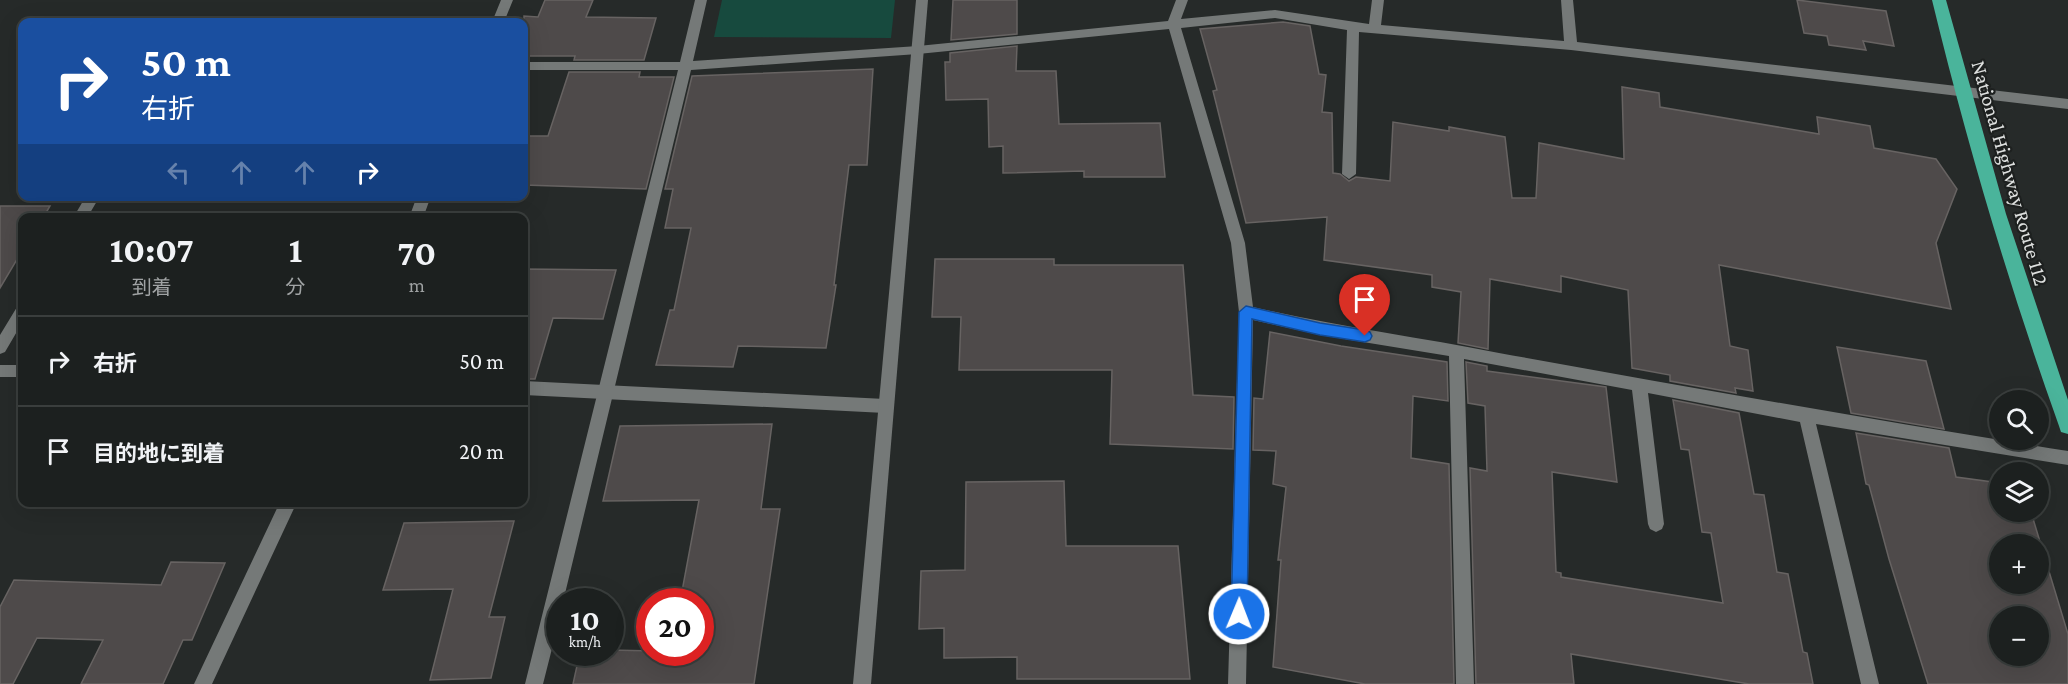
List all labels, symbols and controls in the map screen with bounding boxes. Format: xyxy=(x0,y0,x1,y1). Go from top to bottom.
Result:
text: 50 m xyxy=(141,38,231,85)
icon: right xyxy=(42,42,120,120)
street label: National Highway Route 112 xyxy=(1966,58,2054,288)
text: 右折 xyxy=(141,94,195,124)
icon: left xyxy=(162,156,195,189)
icon: ahead xyxy=(225,156,258,189)
icon: ahead xyxy=(288,156,321,189)
icon: right xyxy=(351,156,384,189)
text: 10:07 xyxy=(110,230,194,270)
text: 1 xyxy=(289,230,302,270)
text: 70 xyxy=(397,233,436,273)
text: m xyxy=(409,274,425,296)
pin xyxy=(1339,274,1390,336)
text: 到着 xyxy=(132,276,172,298)
text: 分 xyxy=(286,276,306,298)
icon: arrive xyxy=(1348,283,1381,316)
icon: right xyxy=(42,345,75,378)
text: 50 m xyxy=(459,349,504,374)
text: 右折 xyxy=(93,351,137,376)
map controls xyxy=(1989,390,2049,666)
button: search xyxy=(1989,390,2049,450)
icon: arrive xyxy=(42,435,75,468)
text: 20 m xyxy=(459,439,504,464)
text: 目的地に到着 xyxy=(93,441,225,466)
button: layers xyxy=(1989,462,2049,522)
button: + xyxy=(1989,534,2049,594)
position arrow xyxy=(1207,582,1271,646)
speed limit sign: 20 xyxy=(636,588,714,666)
text: 10 xyxy=(570,603,600,636)
button: − xyxy=(1989,606,2049,666)
text: km/h xyxy=(569,634,601,650)

